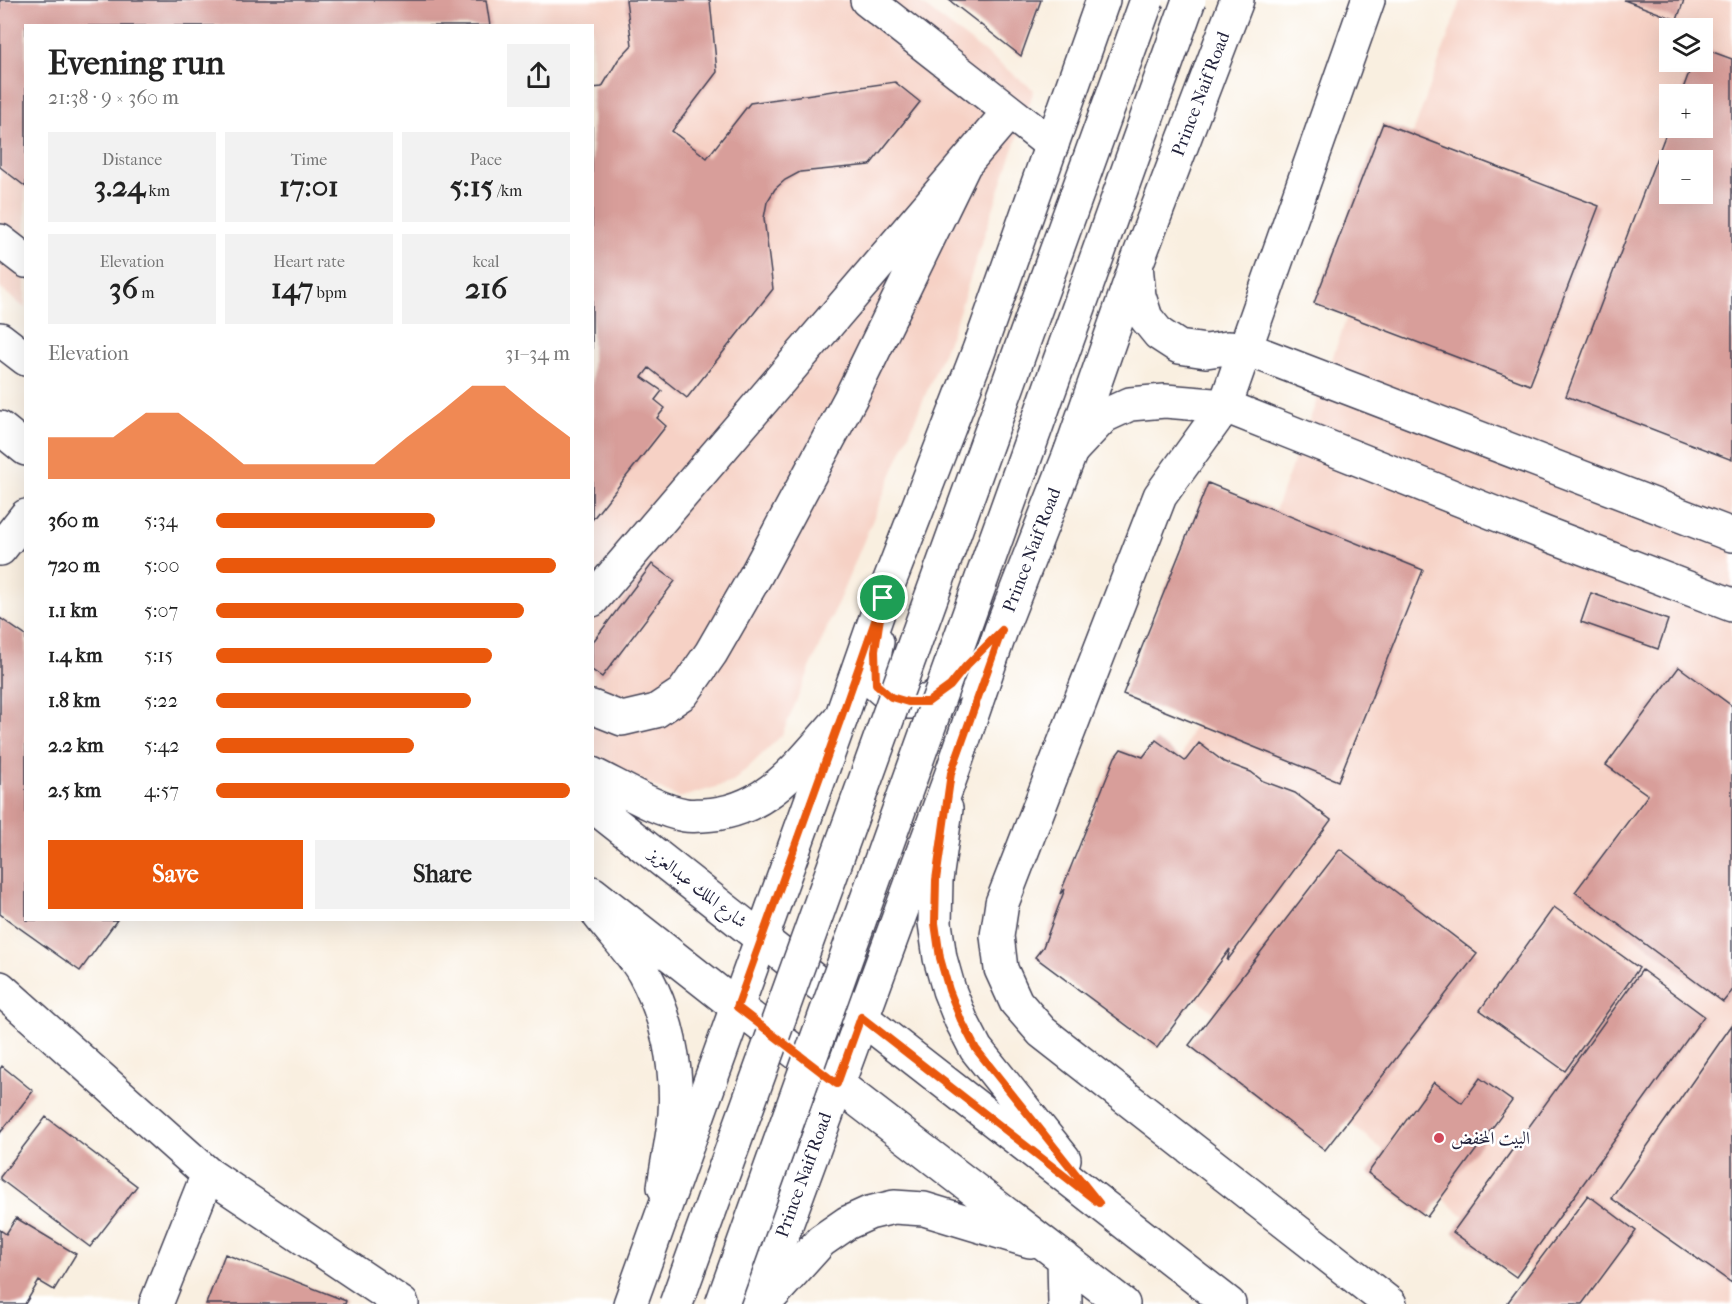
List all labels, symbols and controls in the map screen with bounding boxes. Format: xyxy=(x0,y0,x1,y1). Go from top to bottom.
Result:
map controls xyxy=(1659,18,1713,204)
button: layers xyxy=(1659,18,1713,72)
street label: Prince Naif Road xyxy=(1168,29,1234,159)
text: Evening run xyxy=(48,44,225,83)
button: share xyxy=(507,44,570,107)
button: + xyxy=(1659,84,1713,138)
text: 21:38 · 9 × 360 m xyxy=(48,86,179,109)
text: Distance xyxy=(102,150,162,169)
text: Time xyxy=(291,150,327,169)
text: Pace xyxy=(470,150,502,169)
button: − xyxy=(1659,150,1713,204)
text: 3.24 xyxy=(94,169,145,204)
text: 17:01 xyxy=(279,169,339,204)
text: 5:15 xyxy=(450,169,493,204)
text: km xyxy=(145,181,170,200)
text: /km xyxy=(493,181,522,200)
text: Elevation xyxy=(100,252,164,271)
text: Heart rate xyxy=(273,252,345,271)
text: kcal xyxy=(473,252,499,271)
text: 36 xyxy=(109,271,138,306)
text: 147 xyxy=(271,271,313,306)
text: 216 xyxy=(465,271,507,306)
text: m xyxy=(138,283,155,302)
text: bpm xyxy=(313,283,347,302)
text: Elevation xyxy=(48,342,129,365)
text: 31–34 m xyxy=(505,342,570,365)
street label: Prince Naif Road xyxy=(999,485,1065,615)
text: 360 m xyxy=(48,509,99,532)
text: 5:34 xyxy=(144,509,178,532)
text: 720 m xyxy=(48,554,100,577)
text: 5:00 xyxy=(144,554,180,577)
pin xyxy=(857,572,908,623)
icon: arrive xyxy=(866,581,899,614)
text: 1.1 km xyxy=(48,599,97,622)
text: 5:07 xyxy=(144,599,178,622)
text: 1.4 km xyxy=(48,644,103,667)
text: 5:15 xyxy=(144,644,173,667)
text: 1.8 km xyxy=(48,689,100,712)
text: 5:22 xyxy=(144,689,178,712)
text: 2.2 km xyxy=(48,734,104,757)
text: 5:42 xyxy=(144,734,180,757)
text: 2.5 km xyxy=(48,779,101,802)
text: 4:57 xyxy=(144,779,179,802)
button: Save xyxy=(48,840,303,909)
button: Share xyxy=(315,840,570,909)
street label: شارع الملك عبدالعزيز xyxy=(641,842,751,936)
street label: Prince Naif Road xyxy=(772,1109,836,1240)
place label: البيت المخفض xyxy=(1451,1128,1530,1150)
marker: البيت المخفض xyxy=(1432,1131,1446,1145)

